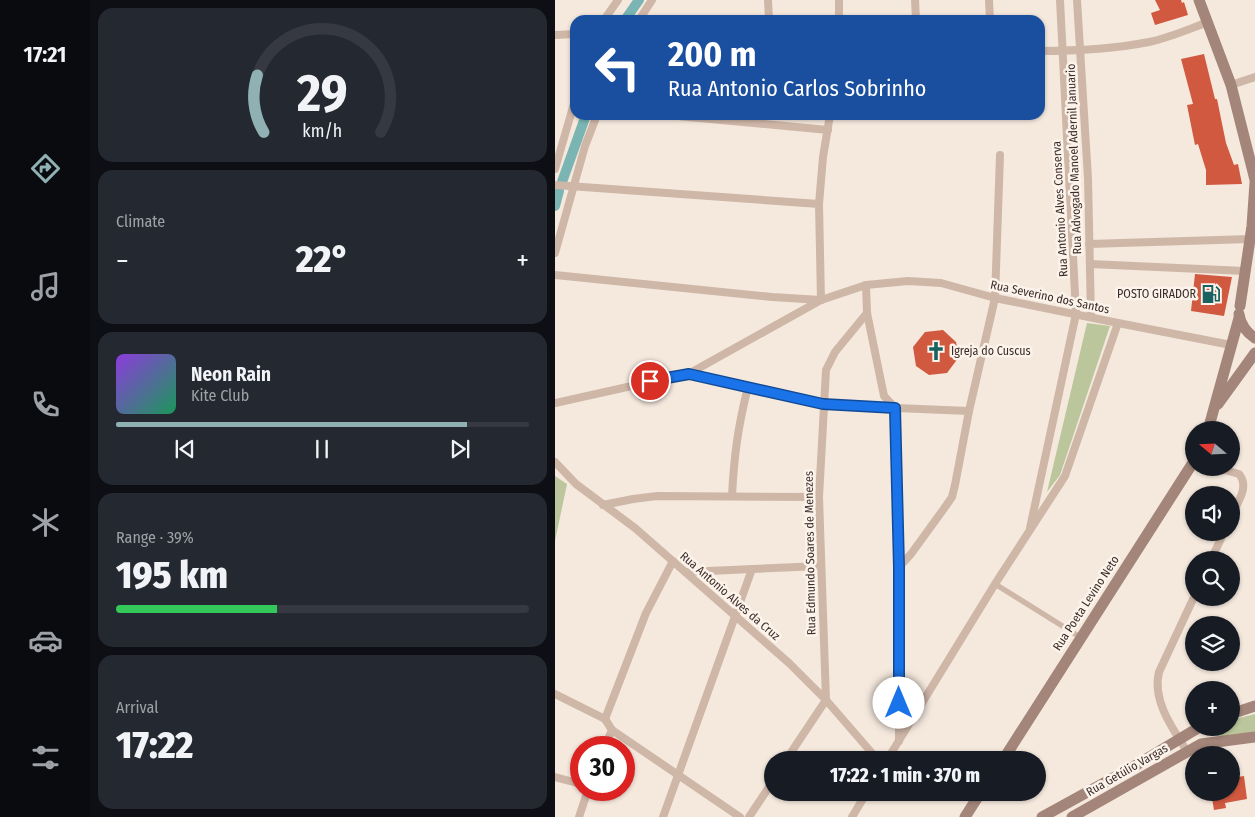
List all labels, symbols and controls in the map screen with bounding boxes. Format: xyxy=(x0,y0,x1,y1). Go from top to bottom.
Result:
text: 200 m xyxy=(668,33,756,75)
icon: left xyxy=(585,35,650,100)
text: 17:21 xyxy=(24,41,66,68)
text: 29 xyxy=(296,62,348,125)
street label: Rua Advogado Manoel Adernil Januario xyxy=(1064,63,1084,255)
text: Rua Antonio Carlos Sobrinho xyxy=(668,75,926,102)
text: km/h xyxy=(303,120,342,142)
street label: Rua Antonio Alves Conserva xyxy=(1049,141,1071,277)
icon: directions xyxy=(28,151,63,186)
text: Climate xyxy=(116,212,165,231)
text: 22° xyxy=(296,236,349,282)
text: − xyxy=(116,244,129,277)
text: + xyxy=(516,244,529,277)
icon: music xyxy=(28,269,63,304)
street label: Rua Severino dos Santos xyxy=(989,278,1111,316)
fuel station icon: POSTO GIRADOR xyxy=(1200,283,1222,305)
place label: POSTO GIRADOR xyxy=(1117,287,1196,301)
church icon: Igreja do Cuscus xyxy=(925,340,947,362)
place label: Igreja do Cuscus xyxy=(951,344,1031,358)
pin xyxy=(629,360,671,402)
text: Neon Rain xyxy=(191,363,271,386)
icon: arrive xyxy=(636,367,664,395)
text: Kite Club xyxy=(191,386,249,405)
icon: phone xyxy=(28,387,63,422)
north arrow xyxy=(1185,421,1240,476)
map controls xyxy=(1185,421,1240,801)
icon: previous xyxy=(171,435,199,463)
icon: pause xyxy=(308,435,336,463)
icon: next xyxy=(446,435,474,463)
street label: Rua Edmundo Soares de Menezes xyxy=(802,471,818,635)
button: sound xyxy=(1185,486,1240,541)
icon: climate xyxy=(28,505,63,540)
text: Range · 39% xyxy=(116,528,194,547)
street label: Rua Antonio Alves da Cruz xyxy=(677,549,783,643)
button: search xyxy=(1185,551,1240,606)
text: 195 km xyxy=(116,552,228,598)
street label: Rua Poeta Levino Neto xyxy=(1050,553,1122,653)
button: layers xyxy=(1185,616,1240,671)
icon: car xyxy=(28,623,63,658)
position arrow xyxy=(872,676,924,728)
button: + xyxy=(1185,681,1240,736)
text: Arrival xyxy=(116,698,158,717)
text: 17:22 xyxy=(116,722,193,768)
speed limit sign: 30 xyxy=(570,736,635,801)
icon: filters xyxy=(28,740,63,775)
street label: Rua Getúlio Vargas xyxy=(1084,741,1170,799)
button: − xyxy=(1185,746,1240,801)
text: 17:22 · 1 min · 370 m xyxy=(830,764,980,787)

